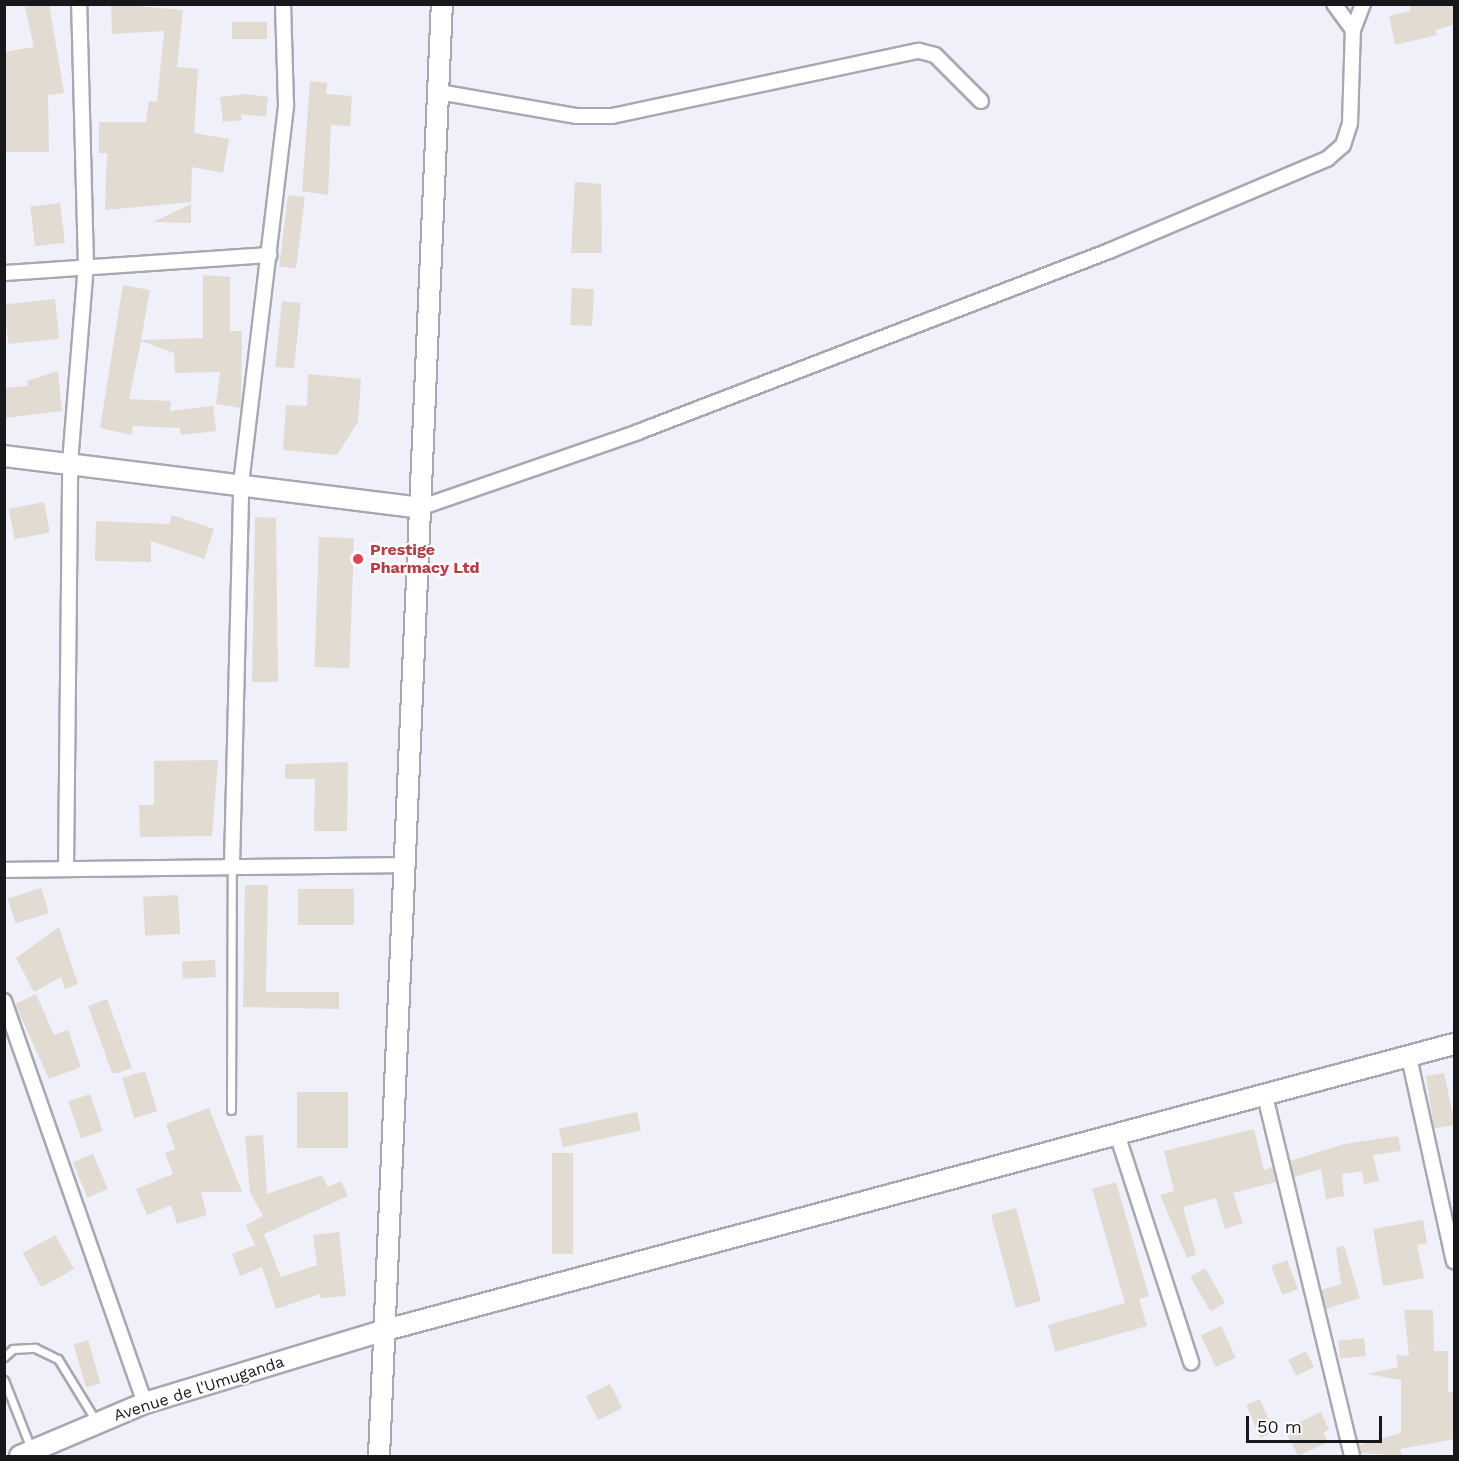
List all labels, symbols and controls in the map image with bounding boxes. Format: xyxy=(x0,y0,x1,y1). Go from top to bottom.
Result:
place label: Prestige Pharmacy Ltd xyxy=(370,540,480,578)
marker: Prestige Pharmacy Ltd xyxy=(351,552,365,566)
street label: Avenue de l'Umuganda xyxy=(111,1352,287,1426)
scale bar xyxy=(1249,1404,1386,1442)
text: 50 m xyxy=(1257,1416,1302,1437)

